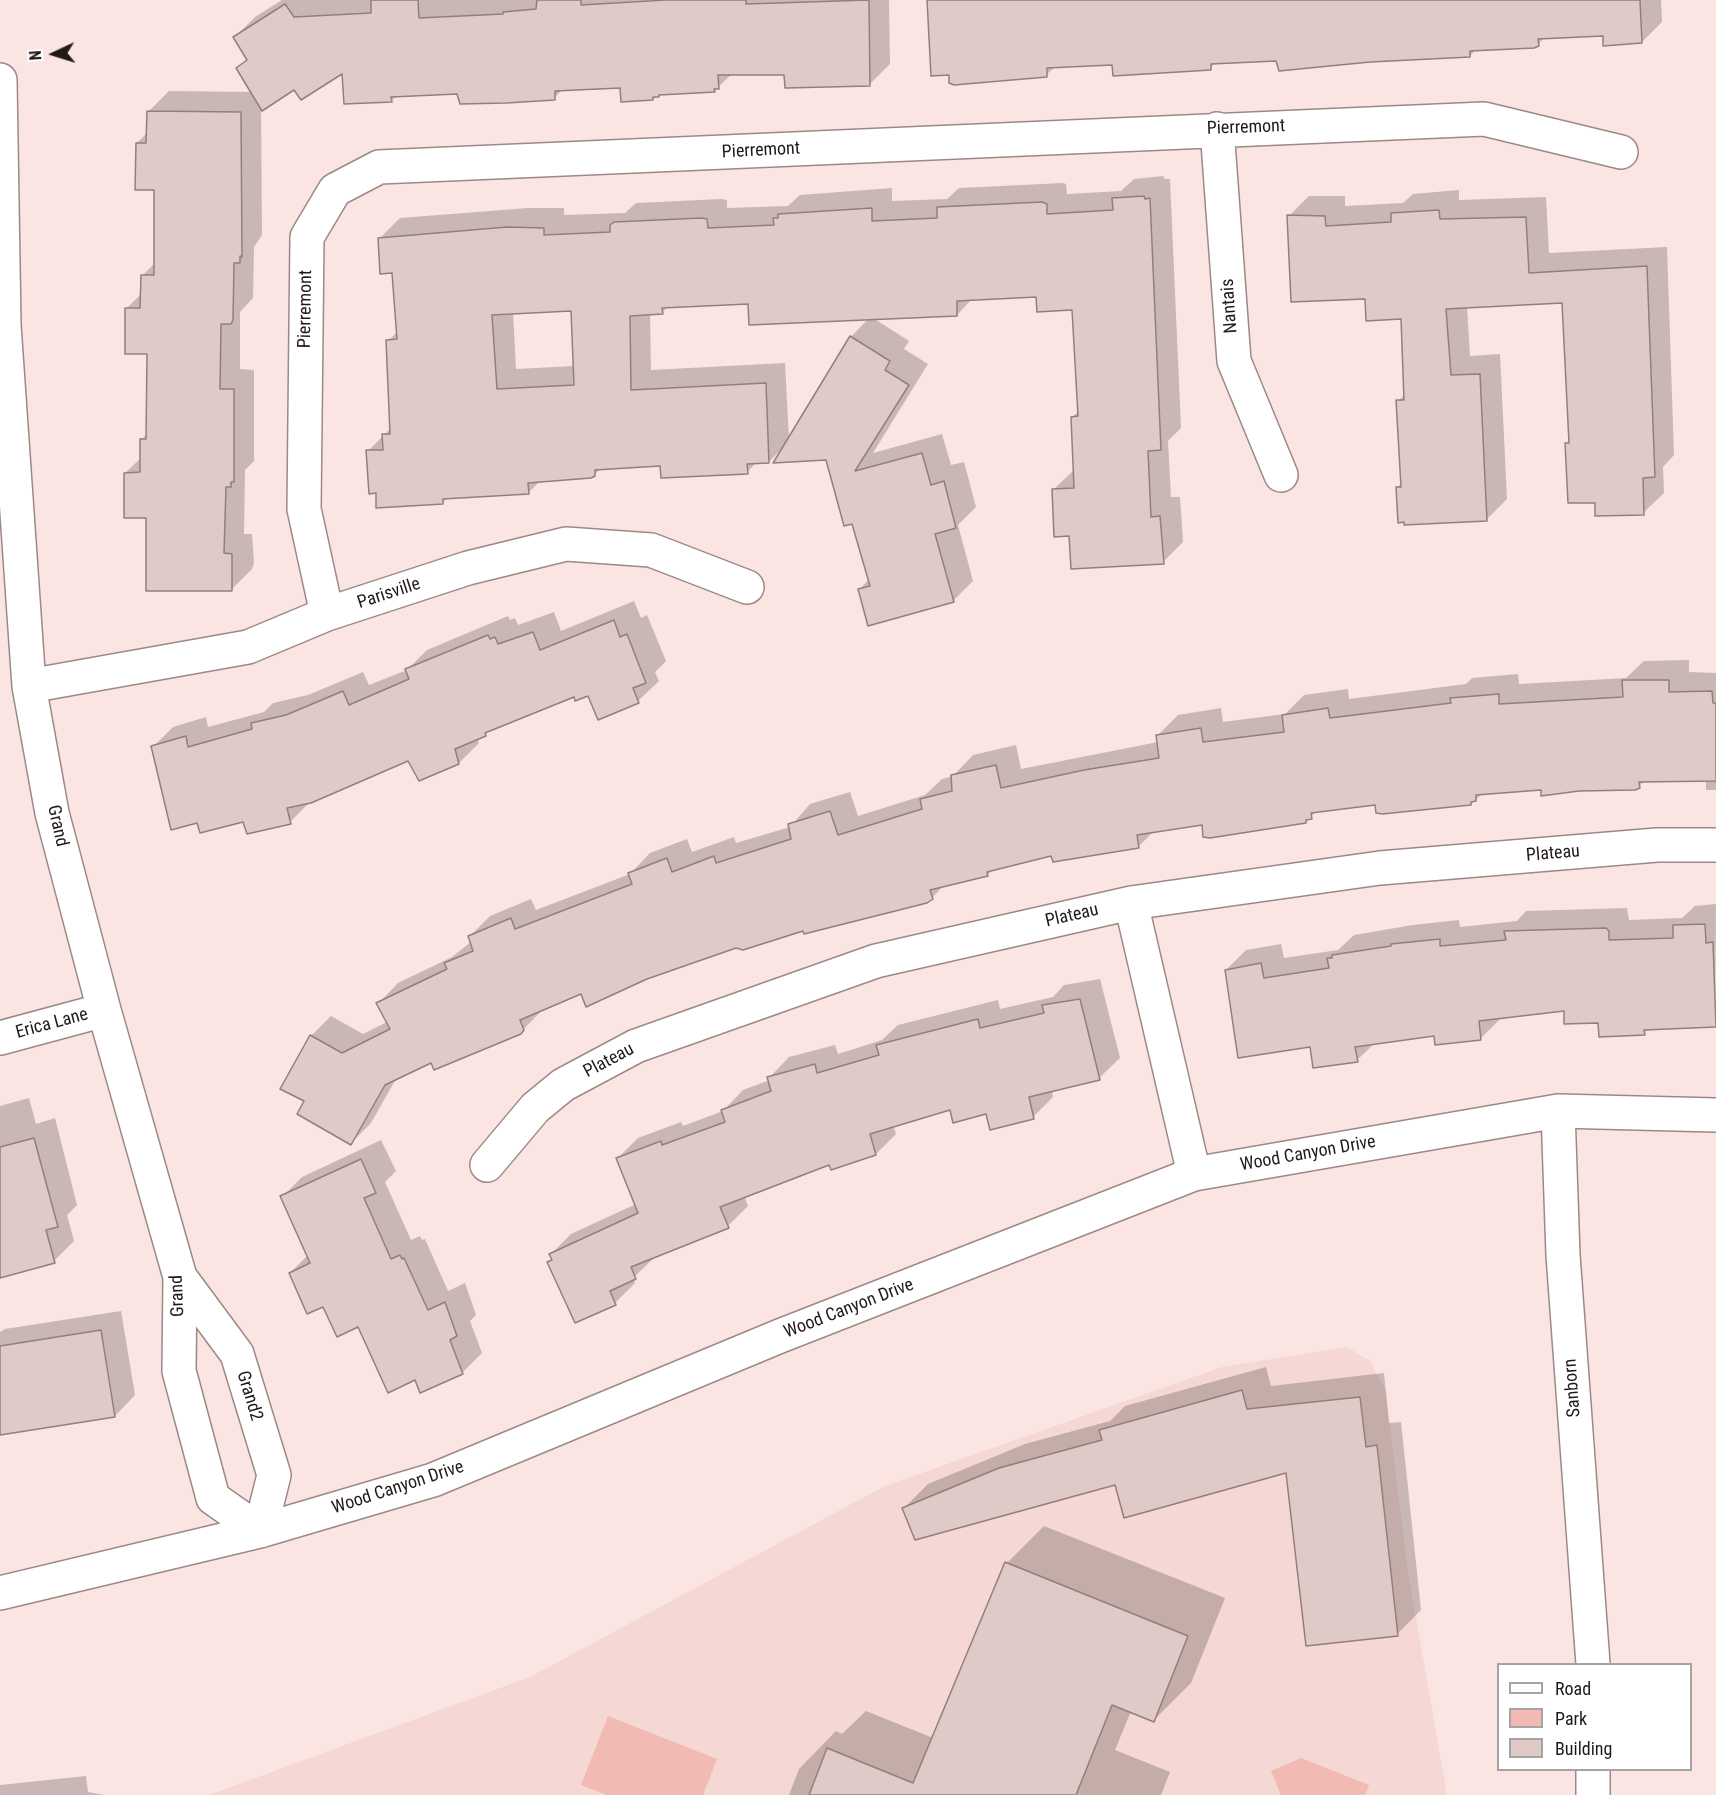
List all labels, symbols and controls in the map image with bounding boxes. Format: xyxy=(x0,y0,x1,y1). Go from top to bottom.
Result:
north arrow xyxy=(24,24,84,84)
text: N xyxy=(26,50,45,61)
street label: Pierremont xyxy=(1206,116,1286,140)
street label: Pierremont xyxy=(721,138,801,164)
street label: Pierremont xyxy=(295,270,317,348)
street label: Nantais xyxy=(1217,278,1243,334)
street label: Parisville xyxy=(355,574,423,614)
street label: Grand xyxy=(42,803,72,849)
street label: Plateau xyxy=(1525,841,1581,867)
street label: Plateau xyxy=(1043,899,1101,933)
street label: Erica Lane xyxy=(13,1004,91,1044)
street label: Plateau xyxy=(580,1039,638,1083)
street label: Wood Canyon Drive xyxy=(1239,1131,1377,1177)
street label: Wood Canyon Drive xyxy=(781,1274,917,1344)
street label: Grand xyxy=(166,1275,190,1317)
street label: Sanborn xyxy=(1560,1358,1586,1418)
street label: Grand2 xyxy=(231,1368,267,1424)
street label: Wood Canyon Drive xyxy=(329,1457,467,1519)
legend xyxy=(1497,1663,1692,1771)
text: Road xyxy=(1555,1678,1591,1699)
text: Park xyxy=(1555,1708,1587,1729)
text: Building xyxy=(1555,1738,1612,1759)

